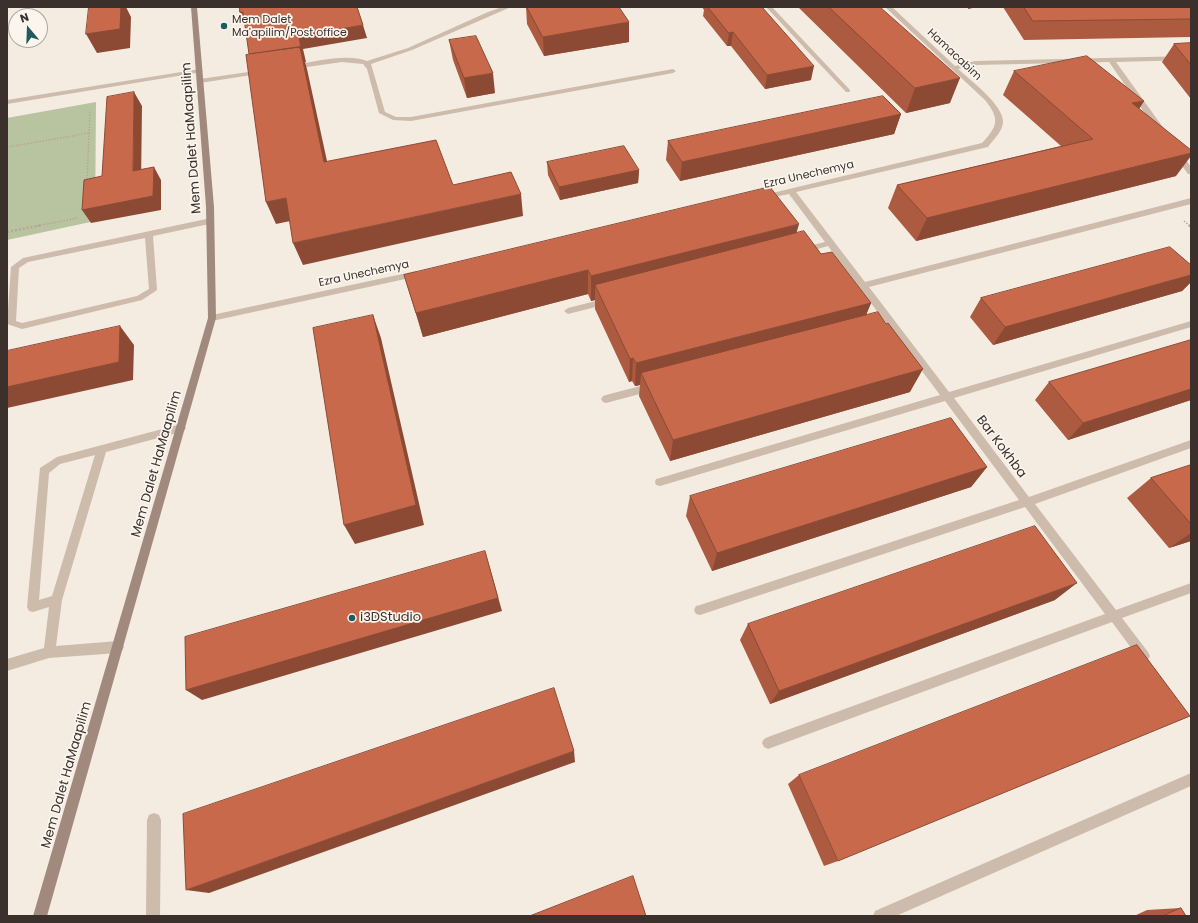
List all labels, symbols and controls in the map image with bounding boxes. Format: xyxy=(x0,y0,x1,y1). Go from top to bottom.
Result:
north arrow xyxy=(8,8,48,48)
text: N xyxy=(18,9,31,27)
place label: Mem Dalet Ma'apilim/Post office xyxy=(232,13,347,39)
marker: Mem Dalet Ma'apilim/Post office xyxy=(219,21,229,31)
street label: Hamacabim xyxy=(924,27,984,83)
street label: Mem Dalet HaMaapilim xyxy=(179,62,205,214)
street label: Ezra Unechemya xyxy=(763,158,855,192)
street label: Ezra Unechemya xyxy=(318,258,410,290)
street label: Mem Dalet HaMaapilim xyxy=(129,389,185,539)
street label: Bar Kokhba xyxy=(973,413,1029,481)
place label: i3DStudio xyxy=(360,610,421,626)
marker: i3DStudio xyxy=(347,613,357,623)
street label: Mem Dalet HaMaapilim xyxy=(39,700,95,850)

